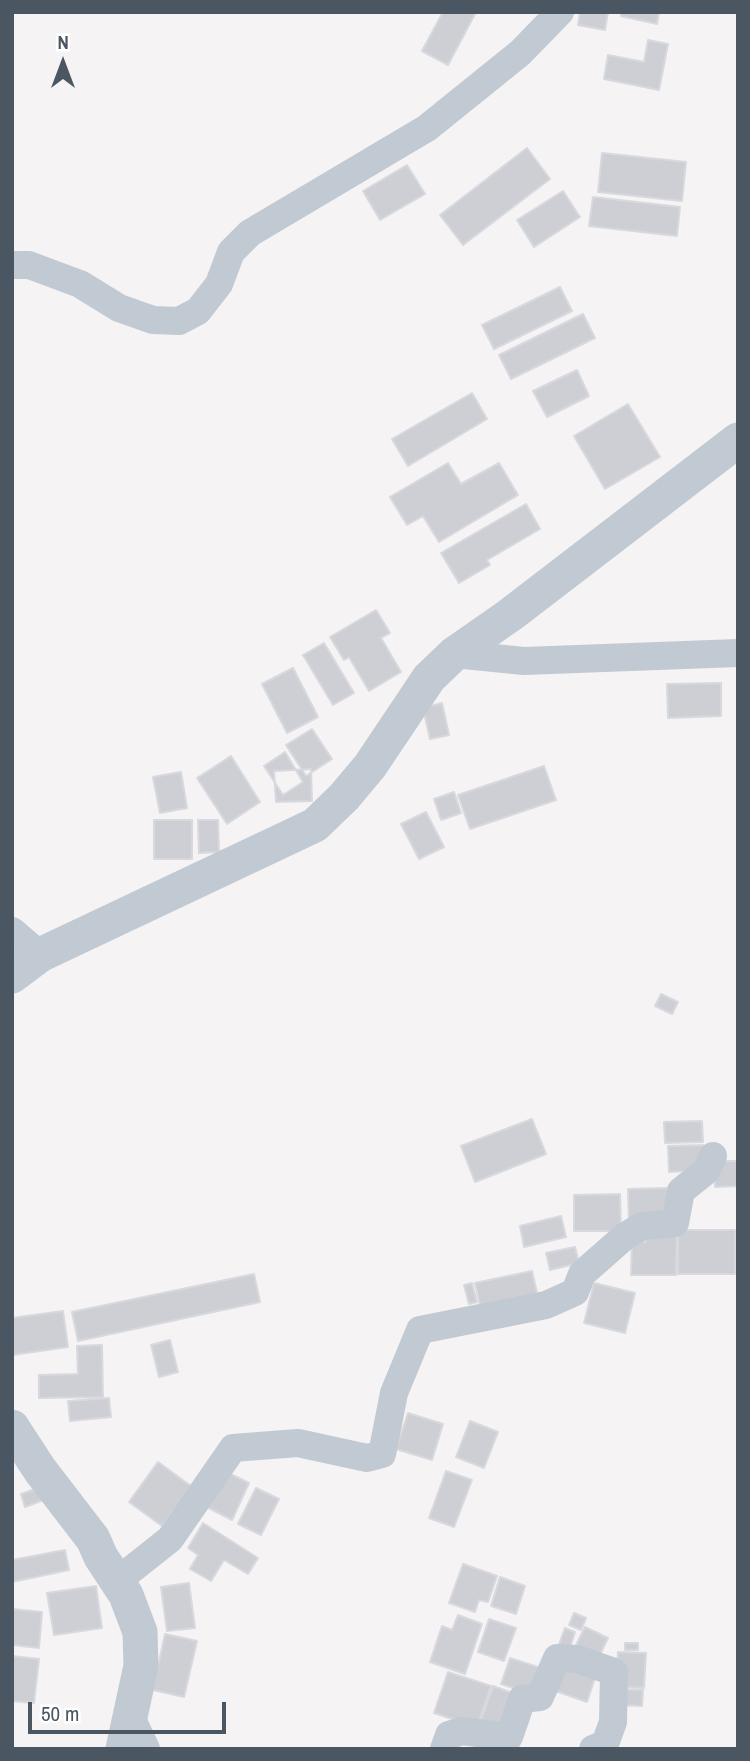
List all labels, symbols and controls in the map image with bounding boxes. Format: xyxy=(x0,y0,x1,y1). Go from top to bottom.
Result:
north arrow xyxy=(28,28,98,98)
text: N xyxy=(57,29,69,55)
scale bar xyxy=(32,1688,229,1732)
text: 50 m xyxy=(41,1699,79,1728)

